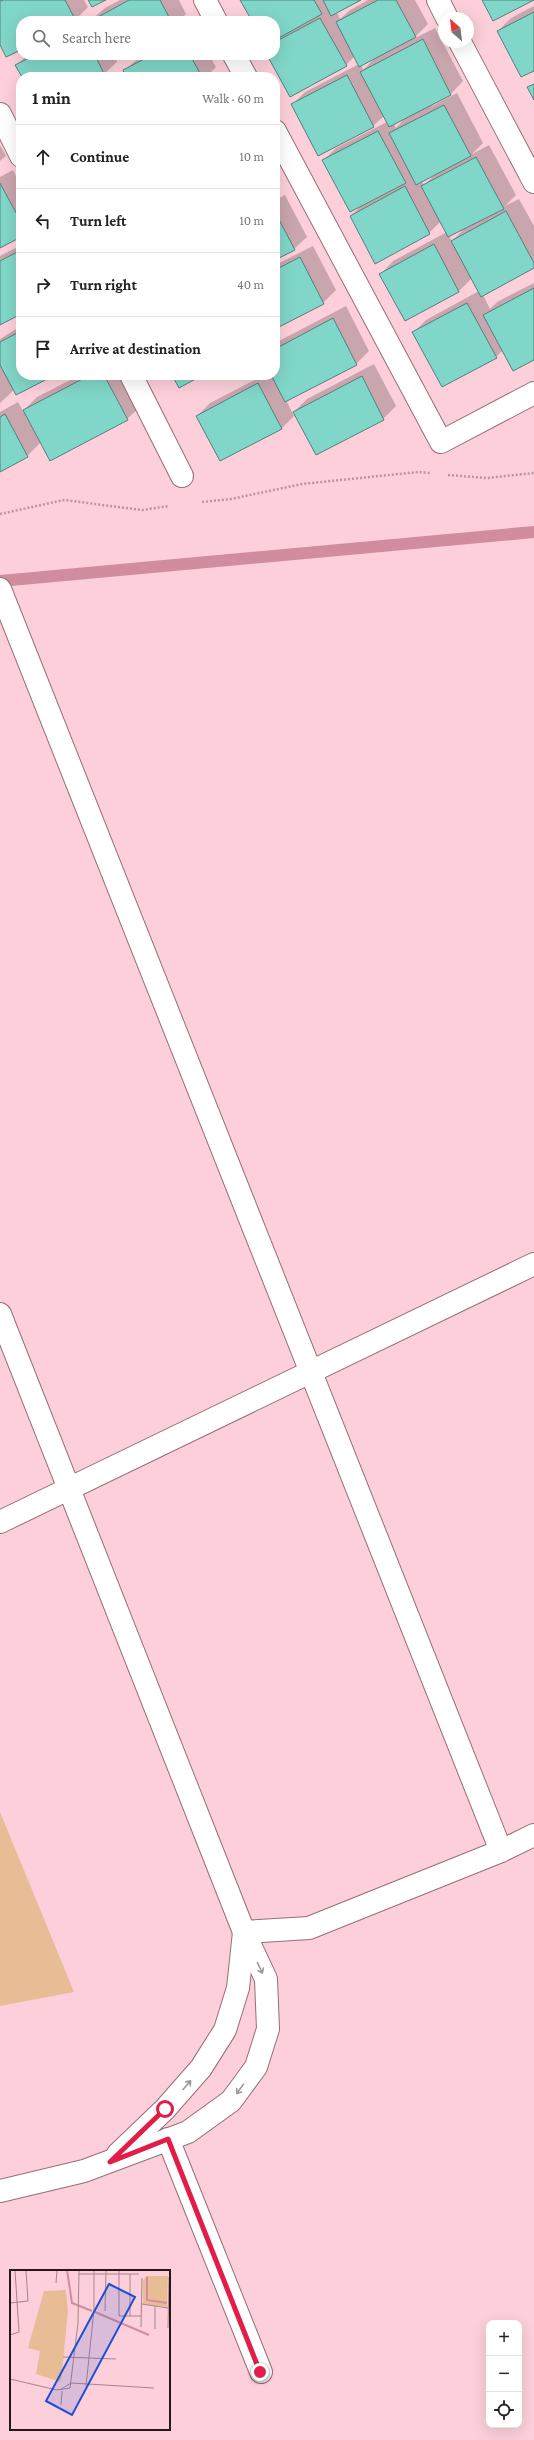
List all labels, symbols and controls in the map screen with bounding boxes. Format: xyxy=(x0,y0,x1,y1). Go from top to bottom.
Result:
north arrow xyxy=(438,12,474,48)
search box xyxy=(16,16,280,60)
icon: search xyxy=(30,27,52,49)
text: Search here xyxy=(62,30,131,46)
text: 1 min xyxy=(32,89,71,108)
text: Walk · 60 m xyxy=(202,91,264,106)
icon: ahead xyxy=(32,146,54,168)
text: Continue xyxy=(70,149,129,165)
text: 10 m xyxy=(239,149,264,164)
icon: left xyxy=(32,210,54,232)
text: Turn left xyxy=(70,213,126,229)
text: 10 m xyxy=(239,213,264,228)
icon: right xyxy=(32,274,54,296)
text: Turn right xyxy=(70,277,137,293)
text: 40 m xyxy=(237,277,264,292)
icon: arrive xyxy=(32,338,54,360)
text: Arrive at destination xyxy=(70,341,201,357)
one-way arrow xyxy=(257,1961,264,1973)
one-way arrow xyxy=(182,2079,191,2090)
one-way arrow xyxy=(236,2084,244,2095)
route start xyxy=(156,2100,174,2118)
inset map xyxy=(10,2270,170,2430)
map controls xyxy=(486,2320,522,2428)
button: + xyxy=(486,2320,522,2356)
button: − xyxy=(486,2356,522,2392)
route end xyxy=(251,2363,269,2381)
button: locate xyxy=(486,2392,522,2428)

